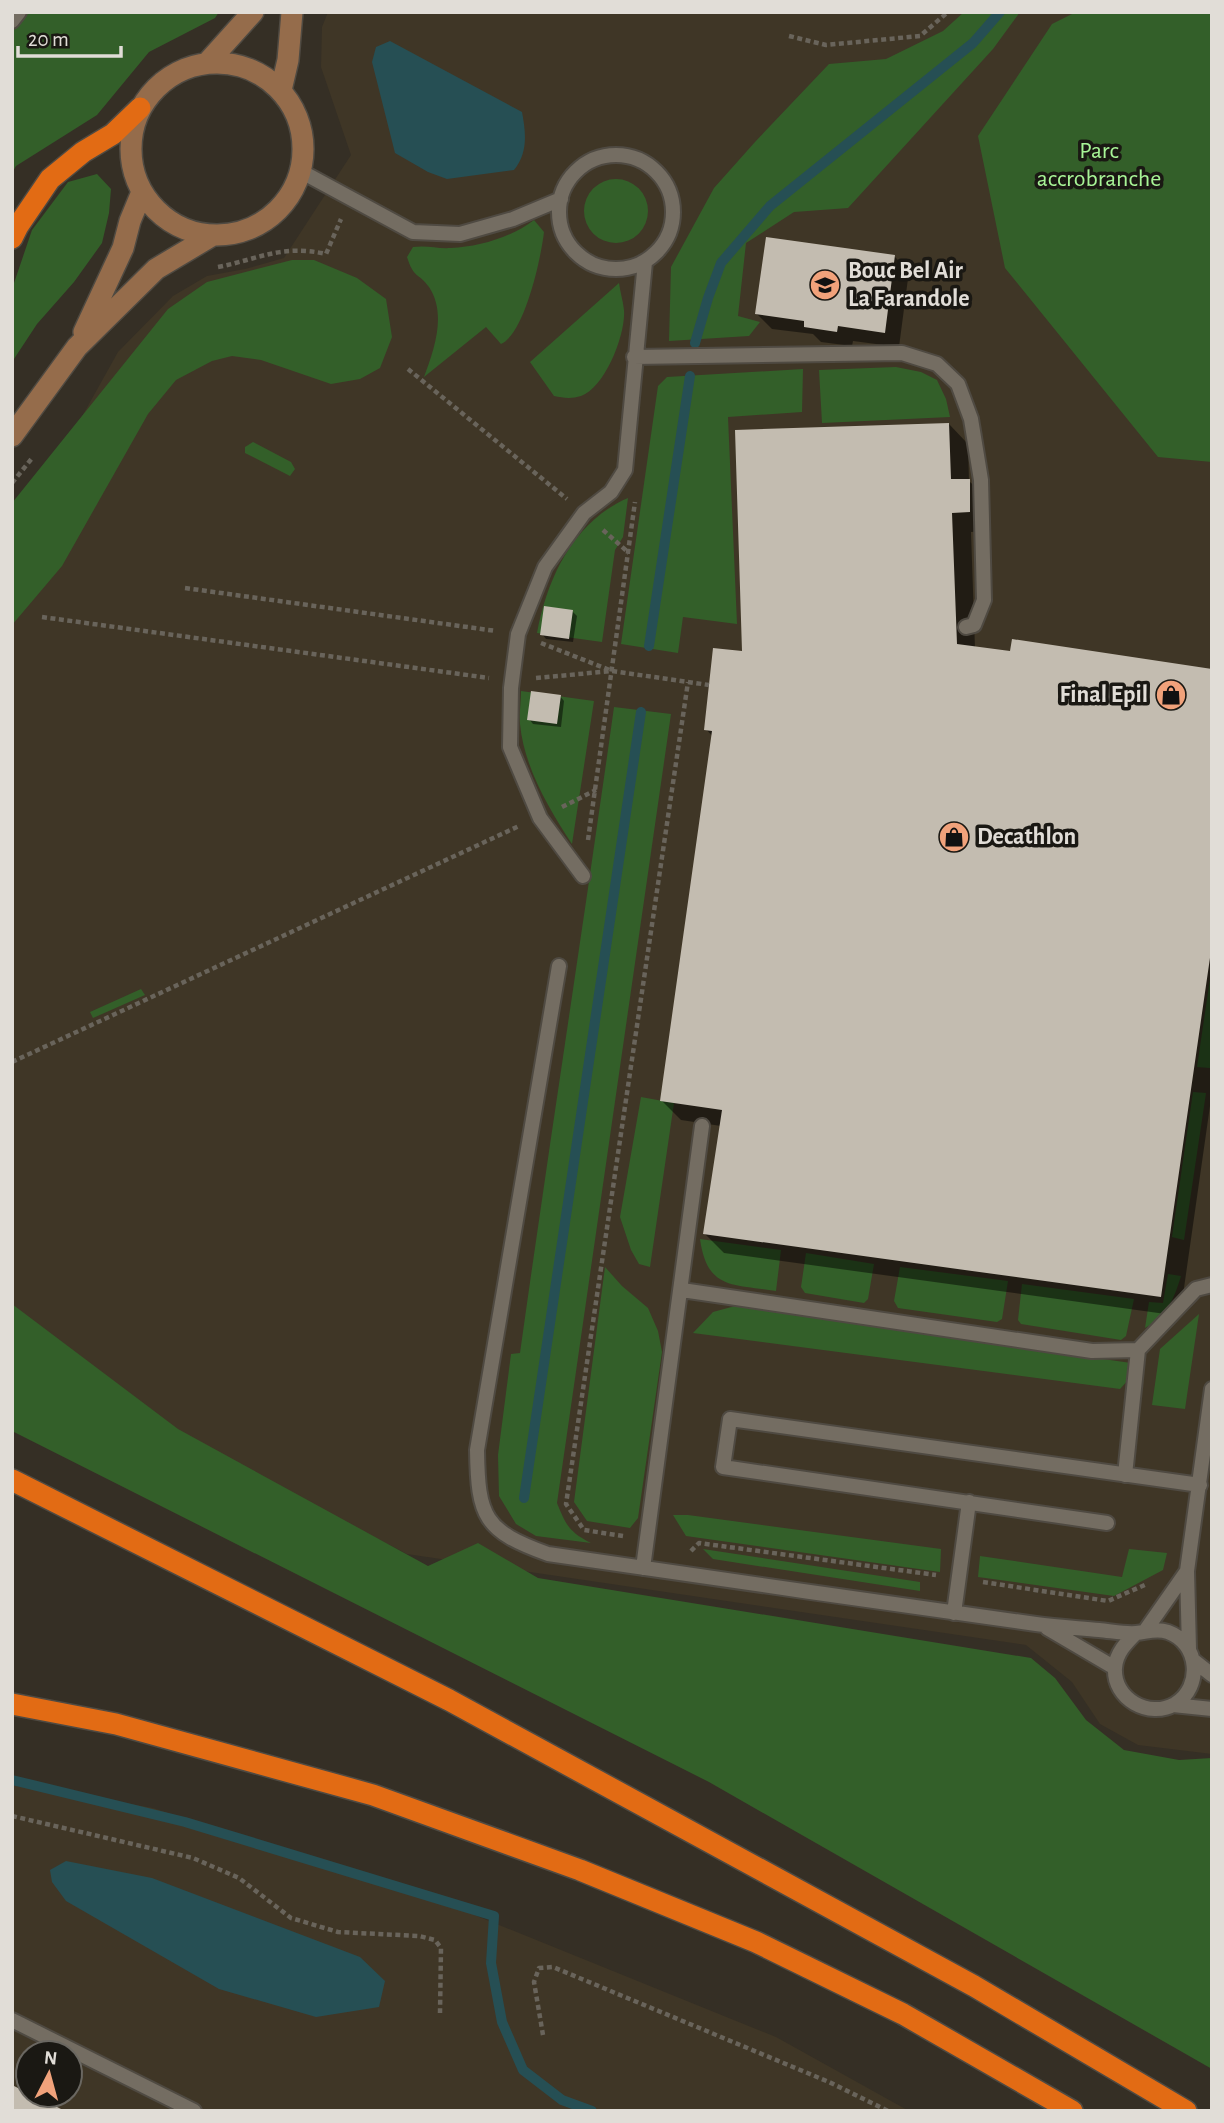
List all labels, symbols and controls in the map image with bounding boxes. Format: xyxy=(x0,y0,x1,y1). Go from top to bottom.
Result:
scale bar xyxy=(18,14,121,58)
text: 20 m xyxy=(28,29,69,50)
park label: Parc accrobranche xyxy=(1037,139,1161,191)
place label: Bouc Bel Air La Farandole xyxy=(848,259,970,311)
school or university icon: Bouc Bel Air La Farandole xyxy=(808,268,842,302)
shop icon: Final Epil xyxy=(1154,678,1188,712)
place label: Final Epil xyxy=(1059,683,1148,707)
shop icon: Decathlon xyxy=(937,820,971,854)
place label: Decathlon xyxy=(977,825,1076,849)
north arrow xyxy=(14,2039,84,2109)
text: N xyxy=(43,2048,58,2069)

